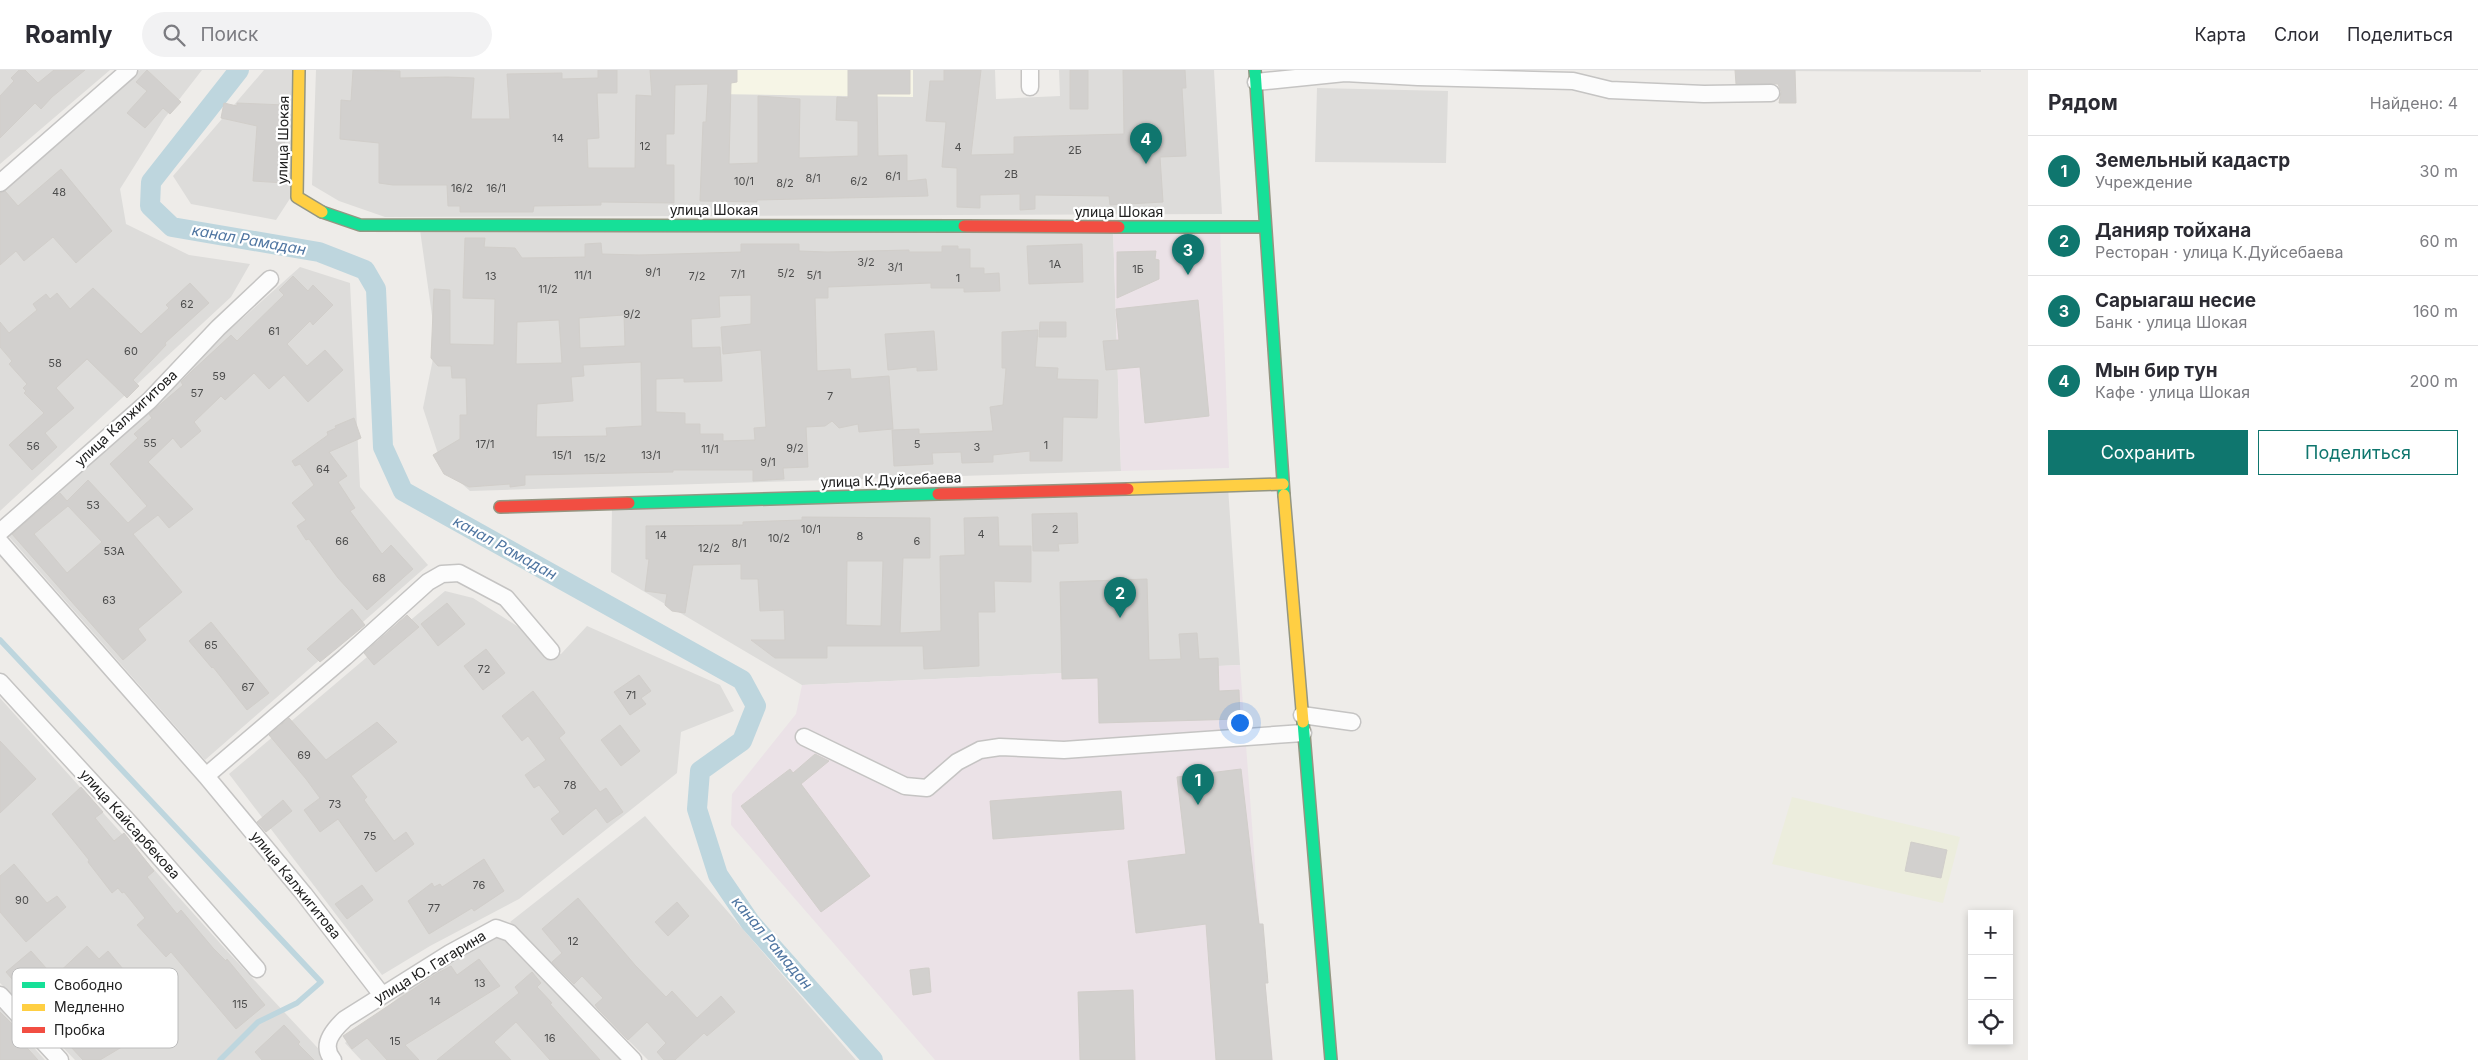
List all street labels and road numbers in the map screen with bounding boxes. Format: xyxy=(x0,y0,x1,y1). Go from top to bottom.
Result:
street label: улица Шокая xyxy=(273,95,292,185)
street label: улица Шокая xyxy=(670,201,758,218)
street label: улица Шокая xyxy=(1075,203,1163,220)
street label: улица Калжигитова xyxy=(71,366,180,469)
street label: улица К.Дуйсебаева xyxy=(820,469,962,490)
street label: улица Кайсарбекова xyxy=(77,765,184,882)
street label: улица Калжигитова xyxy=(248,827,345,942)
street label: улица Ю. Гагарина xyxy=(371,927,489,1007)

